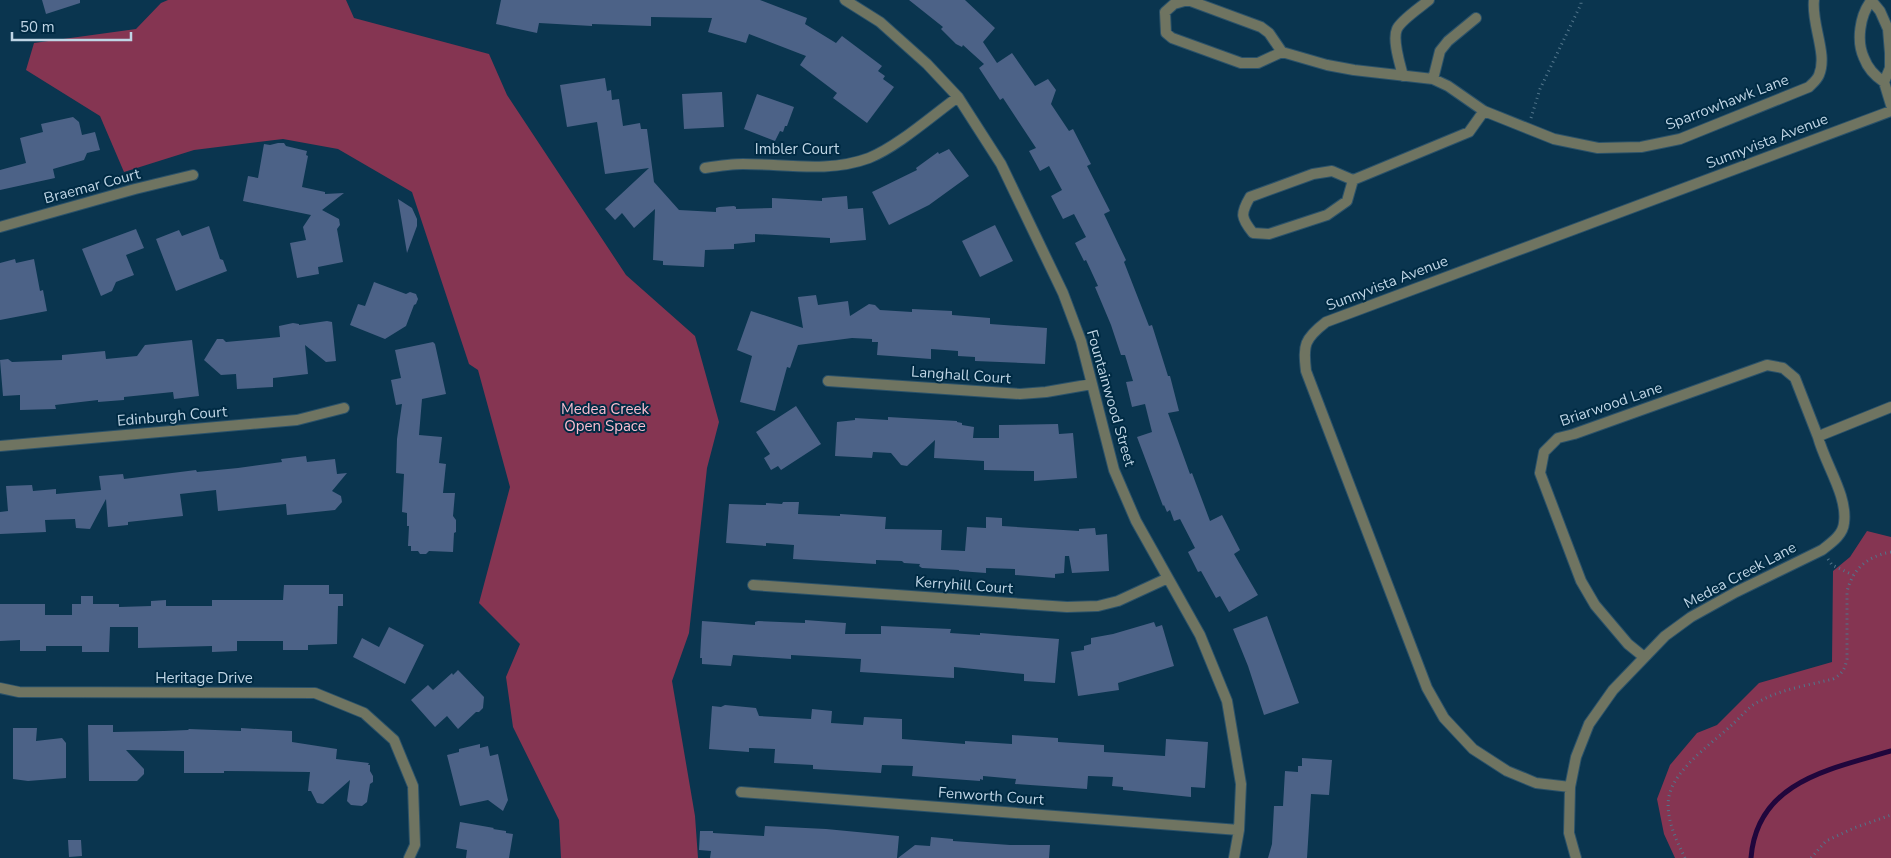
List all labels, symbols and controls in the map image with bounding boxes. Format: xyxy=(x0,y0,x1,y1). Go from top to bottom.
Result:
scale bar xyxy=(12,10,131,42)
text: 50 m xyxy=(20,17,55,37)
street label: Sparrowhawk Lane xyxy=(1663,69,1791,135)
street label: Sunnyvista Avenue xyxy=(1703,109,1831,173)
street label: Imbler Court xyxy=(755,139,840,159)
street label: Braemar Court xyxy=(42,163,143,208)
street label: Sunnyvista Avenue xyxy=(1323,251,1451,315)
street label: Fountainwood Street xyxy=(1082,327,1140,469)
street label: Langhall Court xyxy=(910,362,1012,389)
street label: Briarwood Lane xyxy=(1557,377,1665,431)
park label: Medea Creek Open Space xyxy=(561,399,650,436)
street label: Edinburgh Court xyxy=(116,401,229,431)
street label: Medea Creek Lane xyxy=(1680,537,1800,613)
street label: Kerryhill Court xyxy=(914,572,1014,598)
street label: Heritage Drive xyxy=(155,668,253,688)
street label: Fenworth Court xyxy=(937,782,1045,810)

